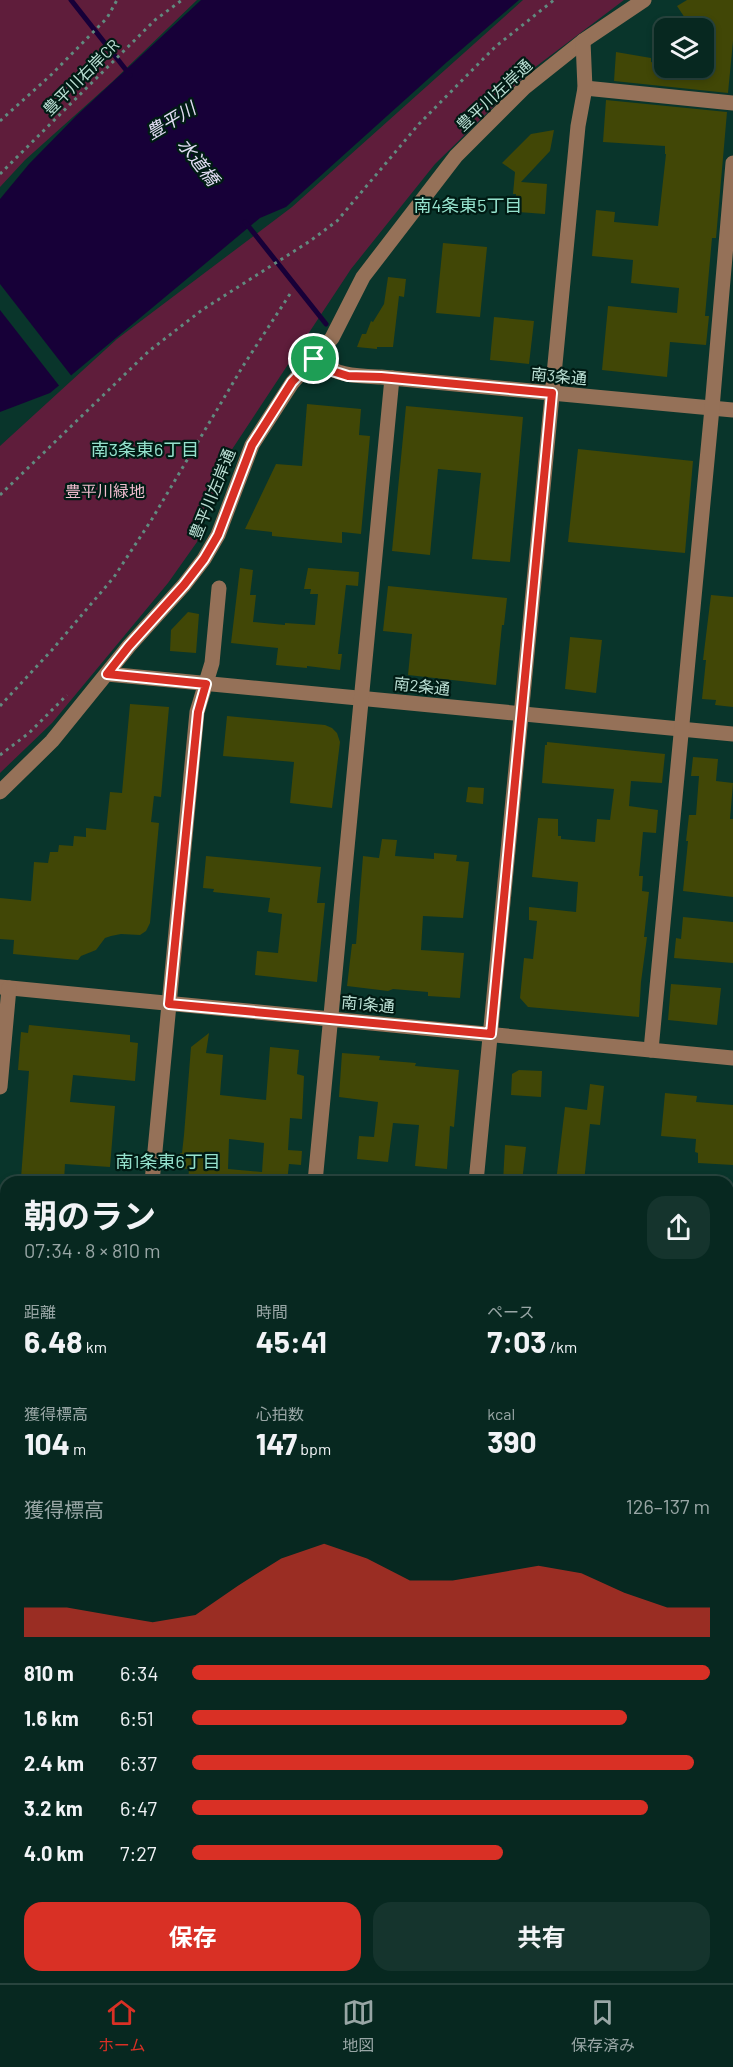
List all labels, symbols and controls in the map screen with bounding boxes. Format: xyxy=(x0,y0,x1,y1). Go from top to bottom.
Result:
map controls xyxy=(654,18,714,78)
button: layers xyxy=(654,18,714,78)
street label: 豊平川右岸CR xyxy=(39,35,123,119)
street label: 豊平川左岸通 xyxy=(452,55,535,134)
water label: 豊平川 xyxy=(142,96,201,143)
water label: 水道橋 xyxy=(173,133,226,192)
district label: 南4条東5丁目 xyxy=(413,194,523,216)
pin xyxy=(288,333,339,384)
icon: arrive xyxy=(297,342,330,375)
street label: 南3条通 xyxy=(530,364,588,387)
district label: 南3条東6丁目 xyxy=(91,438,199,460)
street label: 豊平川左岸通 xyxy=(185,446,238,542)
park label: 豊平川緑地 xyxy=(65,481,145,500)
street label: 南2条通 xyxy=(393,673,451,698)
street label: 南1条通 xyxy=(341,992,396,1015)
district label: 南1条東6丁目 xyxy=(115,1150,221,1172)
text: 朝のラン xyxy=(24,1195,156,1235)
button: share xyxy=(647,1196,710,1259)
text: 07:34 · 8 × 810 m xyxy=(24,1238,161,1262)
text: 距離 xyxy=(24,1302,56,1321)
text: 時間 xyxy=(256,1302,288,1321)
text: ペース xyxy=(487,1302,535,1321)
text: 6.48 xyxy=(24,1323,83,1359)
text: 45:41 xyxy=(256,1323,327,1359)
text: 7:03 xyxy=(487,1323,546,1359)
text: km xyxy=(83,1337,107,1356)
text: /km xyxy=(546,1337,577,1356)
text: 獲得標高 xyxy=(24,1404,88,1423)
text: 心拍数 xyxy=(256,1404,304,1423)
text: kcal xyxy=(487,1404,515,1423)
text: 390 xyxy=(487,1423,537,1459)
text: 104 xyxy=(24,1425,70,1461)
text: 147 xyxy=(256,1425,297,1461)
text: m xyxy=(70,1439,86,1458)
text: bpm xyxy=(297,1439,331,1458)
text: 126–137 m xyxy=(626,1494,710,1518)
text: 獲得標高 xyxy=(24,1497,104,1521)
text: 810 m xyxy=(24,1661,74,1685)
text: 6:34 xyxy=(120,1661,158,1685)
text: 1.6 km xyxy=(24,1706,79,1730)
text: 6:51 xyxy=(120,1706,154,1730)
text: 2.4 km xyxy=(24,1751,84,1775)
text: 6:37 xyxy=(120,1751,157,1775)
text: 3.2 km xyxy=(24,1796,83,1820)
text: 6:47 xyxy=(120,1796,157,1820)
text: 4.0 km xyxy=(24,1841,84,1865)
text: 7:27 xyxy=(120,1841,156,1865)
button: 保存 xyxy=(24,1902,361,1971)
button: 共有 xyxy=(373,1902,710,1971)
tab: ホーム xyxy=(98,1996,146,2056)
tab: 地図 xyxy=(342,1996,375,2056)
tab: 保存済み xyxy=(571,1996,635,2056)

